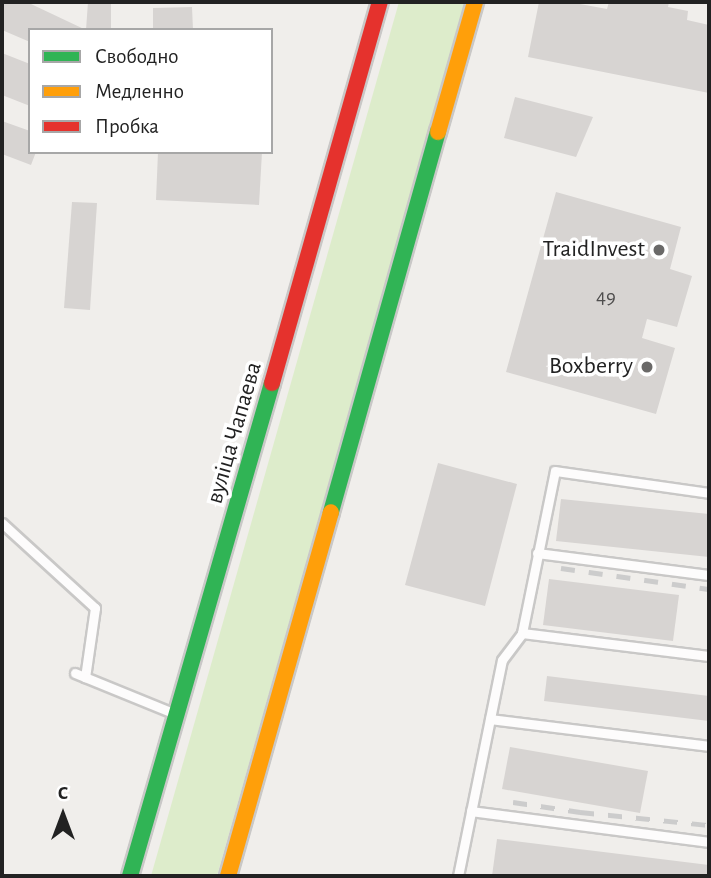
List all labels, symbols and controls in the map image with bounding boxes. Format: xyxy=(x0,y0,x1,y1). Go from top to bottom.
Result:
legend xyxy=(28,28,273,154)
text: Свободно xyxy=(95,46,179,67)
text: Медленно xyxy=(95,81,184,102)
text: Пробка xyxy=(95,116,159,137)
place label: TraidInvest xyxy=(542,236,645,264)
marker: TraidInvest xyxy=(651,242,667,258)
house number: 49 xyxy=(596,284,616,310)
place label: Boxberry xyxy=(549,353,633,381)
street label: вуліца Чапаева xyxy=(201,359,269,507)
marker: Boxberry xyxy=(639,359,655,375)
north arrow xyxy=(28,780,98,850)
text: С xyxy=(58,784,68,803)

